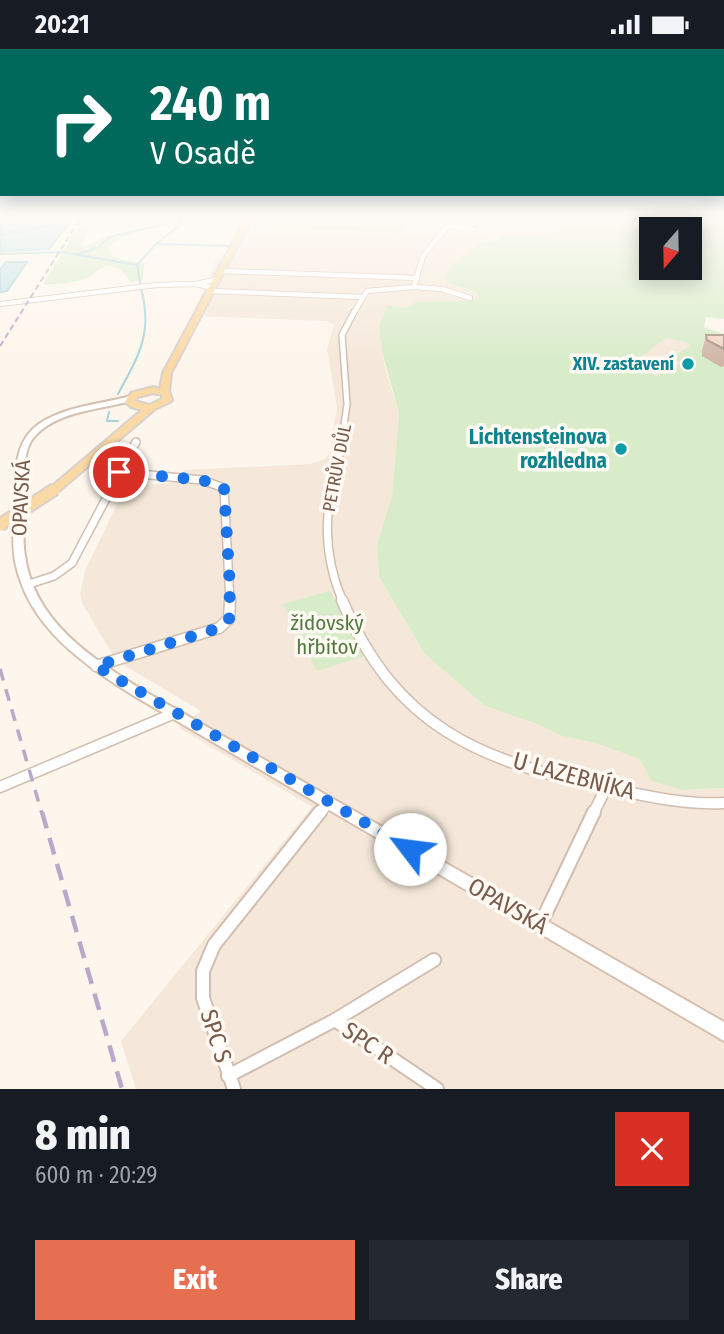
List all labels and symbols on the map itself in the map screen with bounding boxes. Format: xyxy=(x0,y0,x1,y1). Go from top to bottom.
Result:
north arrow xyxy=(639,217,702,280)
place label: XIV. zastavení xyxy=(572,353,674,375)
marker: XIV. zastavení xyxy=(680,356,696,372)
street label: PETRŮV DŮL xyxy=(317,422,356,514)
place label: Lichtensteinova rozhledna xyxy=(469,424,607,474)
marker: Lichtensteinova rozhledna xyxy=(613,441,629,457)
pin xyxy=(89,442,149,502)
street label: OPAVSKÁ xyxy=(6,459,36,537)
park label: židovský hřbitov xyxy=(290,610,364,660)
street label: U LAZEBNÍKA xyxy=(510,745,639,806)
position arrow xyxy=(373,812,447,886)
street label: OPAVSKÁ xyxy=(463,871,554,940)
street label: SPC S xyxy=(194,1006,238,1066)
street label: SPC R xyxy=(337,1016,399,1070)

